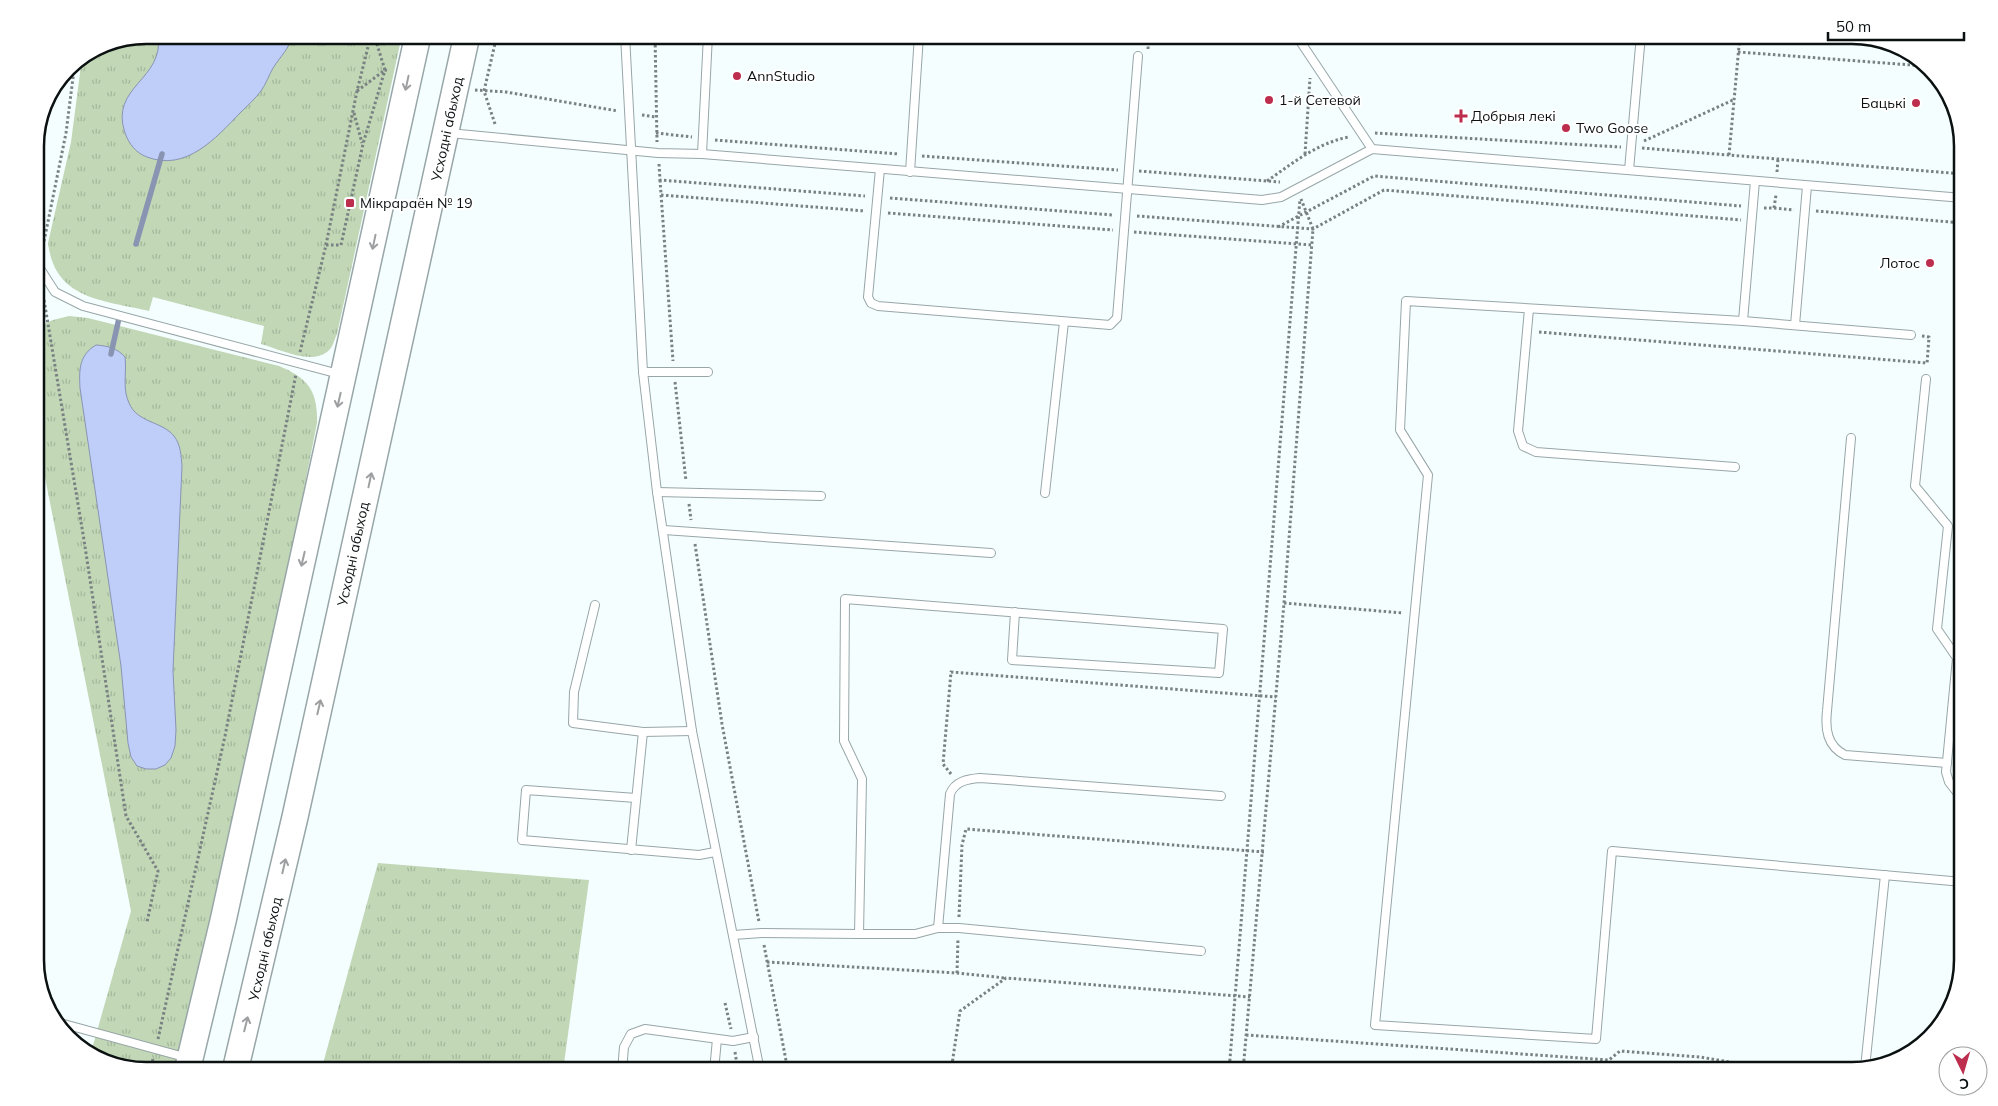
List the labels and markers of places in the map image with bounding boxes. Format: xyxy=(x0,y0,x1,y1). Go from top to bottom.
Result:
place label: AnnStudio xyxy=(747,67,815,85)
marker: AnnStudio xyxy=(731,70,743,82)
place label: 1-й Сетевой xyxy=(1279,91,1361,109)
marker: 1-й Сетевой xyxy=(1263,94,1275,106)
place label: Бацькі xyxy=(1861,94,1906,112)
marker: Бацькі xyxy=(1910,97,1922,109)
place label: Добрыя лекі xyxy=(1471,107,1556,125)
marker: Добрыя лекі xyxy=(1455,110,1467,122)
place label: Two Goose xyxy=(1576,119,1648,137)
marker: Two Goose xyxy=(1560,122,1572,134)
place label: Мікрараён № 19 xyxy=(360,194,473,212)
marker: Мікрараён № 19 xyxy=(344,197,356,209)
place label: Лотос xyxy=(1880,254,1920,272)
marker: Лотос xyxy=(1924,257,1936,269)

